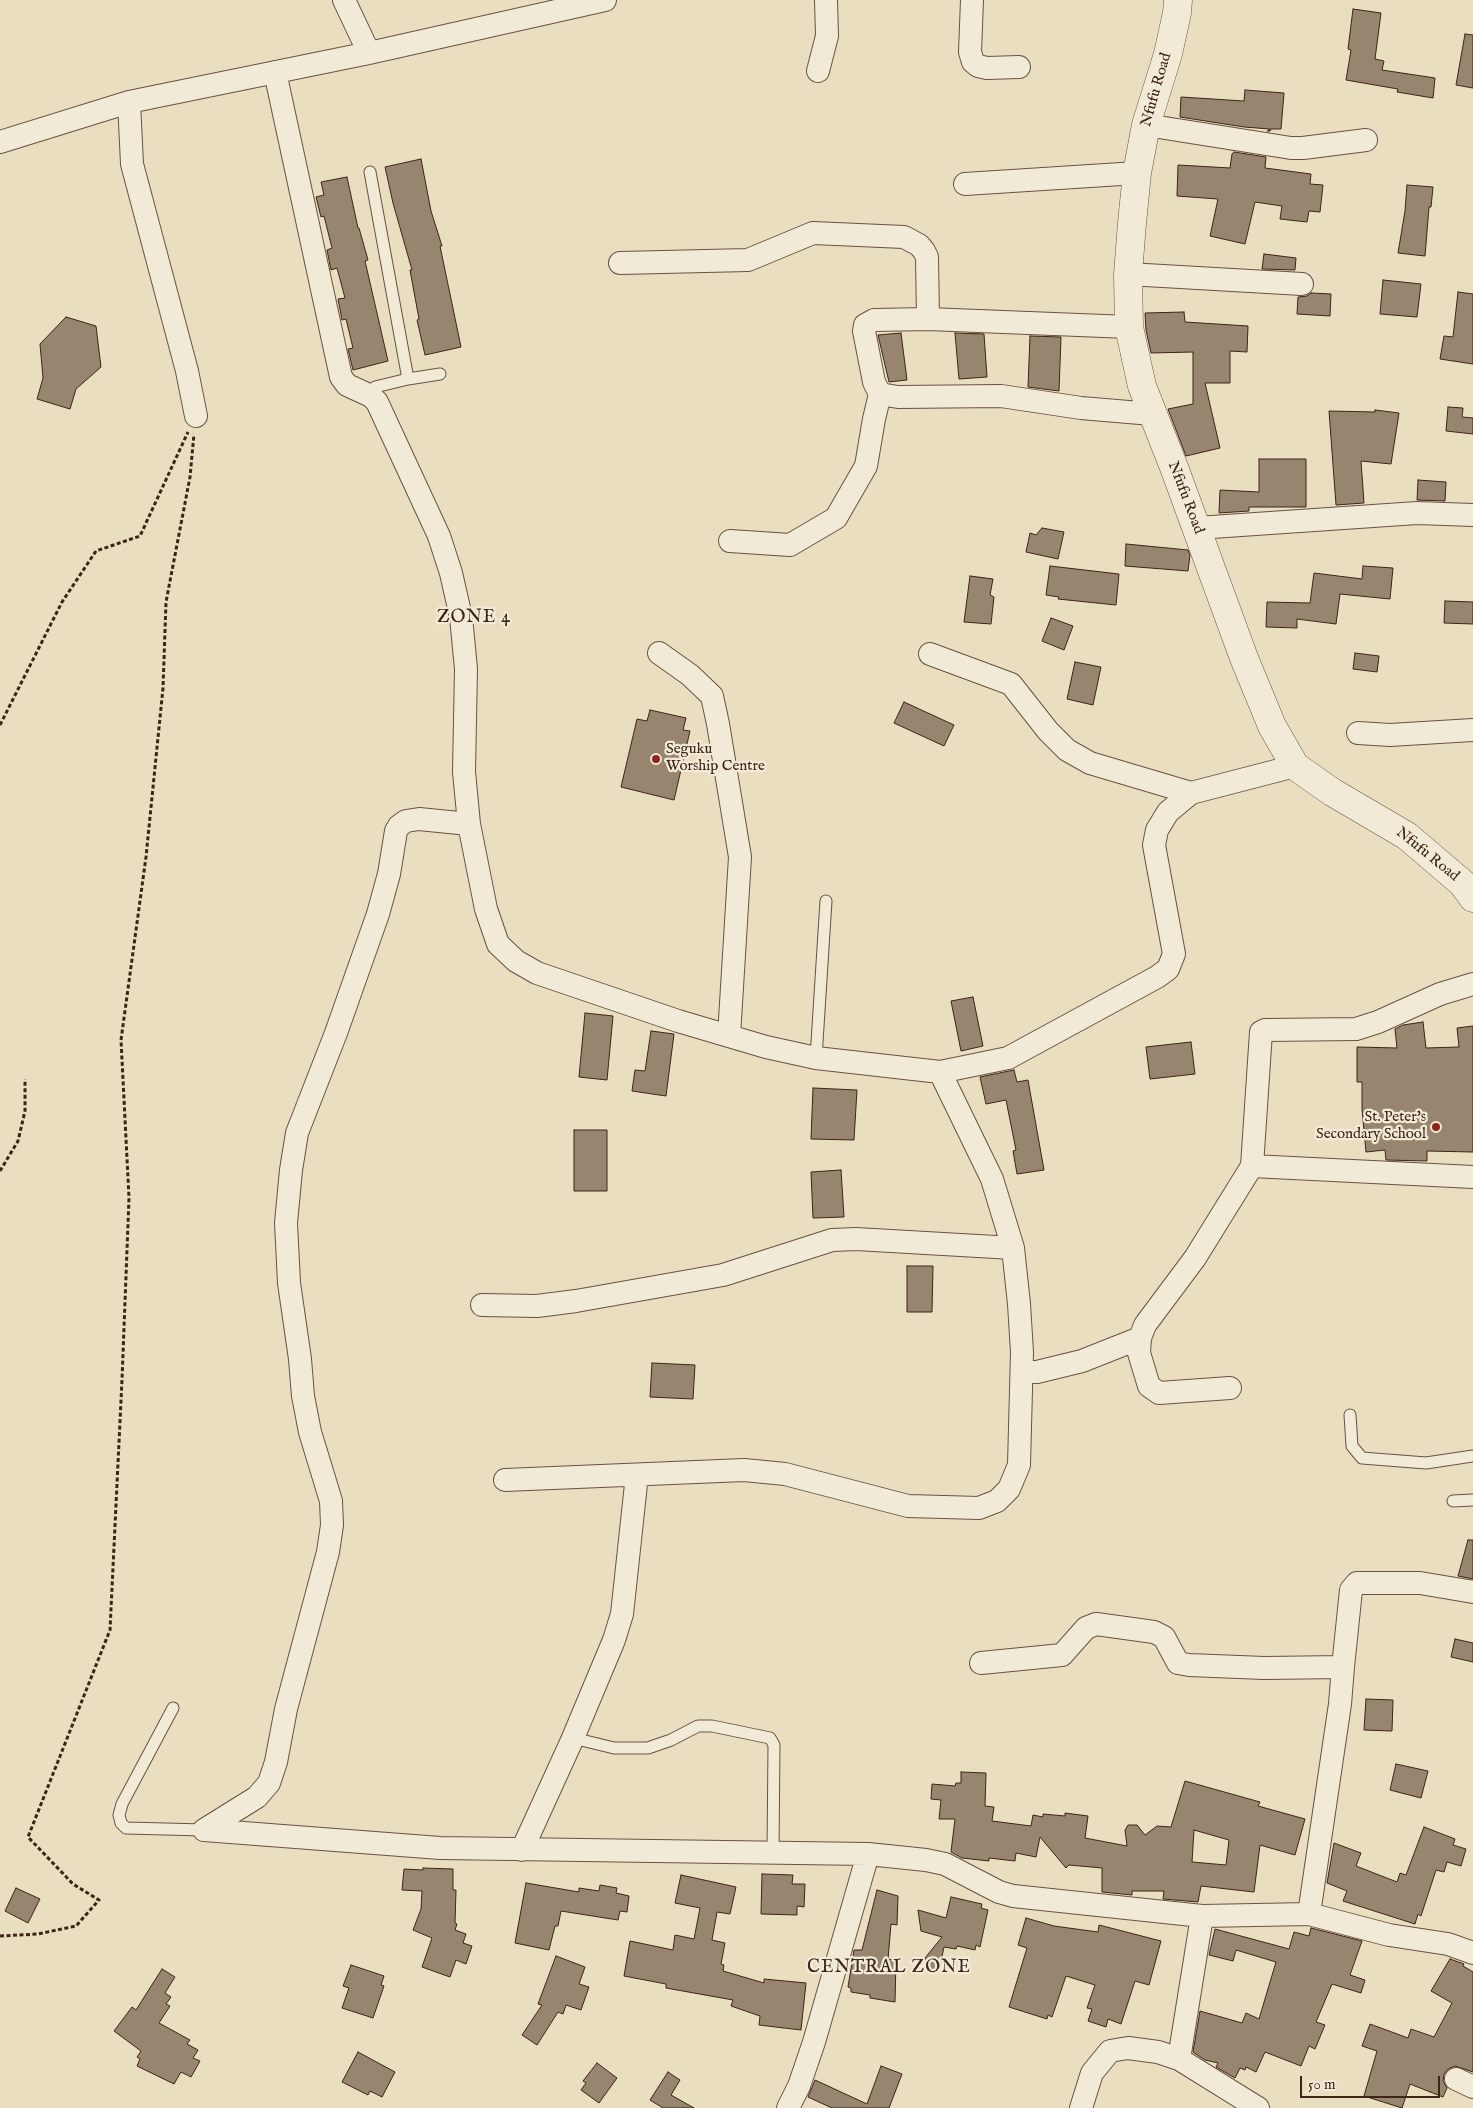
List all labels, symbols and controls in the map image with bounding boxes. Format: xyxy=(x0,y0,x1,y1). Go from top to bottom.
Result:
street label: Nfufu Road xyxy=(1138,51,1176,129)
street label: Nfufu Road xyxy=(1163,459,1207,537)
district label: ZONE 4 xyxy=(436,607,512,629)
place label: Seguku Worship Centre xyxy=(666,741,765,776)
marker: Seguku Worship Centre xyxy=(650,753,662,765)
street label: Nfufu Road xyxy=(1392,824,1462,886)
place label: St. Peter's Secondary School xyxy=(1316,1109,1426,1144)
marker: St. Peter's Secondary School xyxy=(1430,1121,1442,1133)
district label: CENTRAL ZONE xyxy=(806,1957,972,1979)
scale bar xyxy=(1303,2066,1443,2098)
text: 50 m xyxy=(1308,2075,1336,2094)

